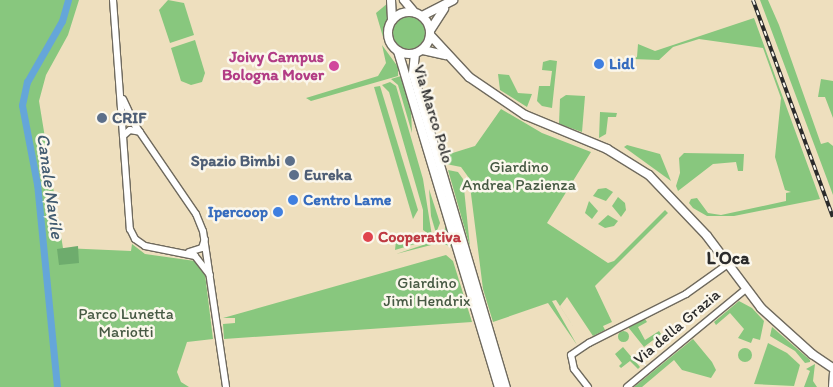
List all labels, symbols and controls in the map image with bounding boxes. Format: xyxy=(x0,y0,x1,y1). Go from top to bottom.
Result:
place label: Joivy Campus Bologna Mover xyxy=(222,47,324,85)
place label: Lidl xyxy=(609,54,635,74)
marker: Lidl xyxy=(593,58,605,70)
marker: Joivy Campus Bologna Mover xyxy=(328,60,340,72)
street label: Via Marco Polo xyxy=(409,63,457,165)
place label: CRIF xyxy=(112,108,146,128)
marker: CRIF xyxy=(96,112,108,124)
water label: Canale Navile xyxy=(32,132,68,240)
place label: Spazio Bimbi xyxy=(191,151,280,171)
marker: Spazio Bimbi xyxy=(284,155,296,167)
park label: Giardino Andrea Pazienza xyxy=(462,157,576,195)
place label: Eureka xyxy=(304,165,352,185)
marker: Eureka xyxy=(288,169,300,181)
place label: Centro Lame xyxy=(303,190,391,210)
marker: Centro Lame xyxy=(287,194,299,206)
place label: Ipercoop xyxy=(208,202,268,222)
marker: Ipercoop xyxy=(272,206,284,218)
place label: Cooperativa xyxy=(378,227,461,247)
marker: Cooperativa xyxy=(362,231,374,243)
district label: L'Oca xyxy=(706,247,750,269)
park label: Giardino Jimi Hendrix xyxy=(383,273,471,311)
street label: Via della Grazia xyxy=(630,285,724,369)
park label: Parco Lunetta Mariotti xyxy=(78,304,174,342)

